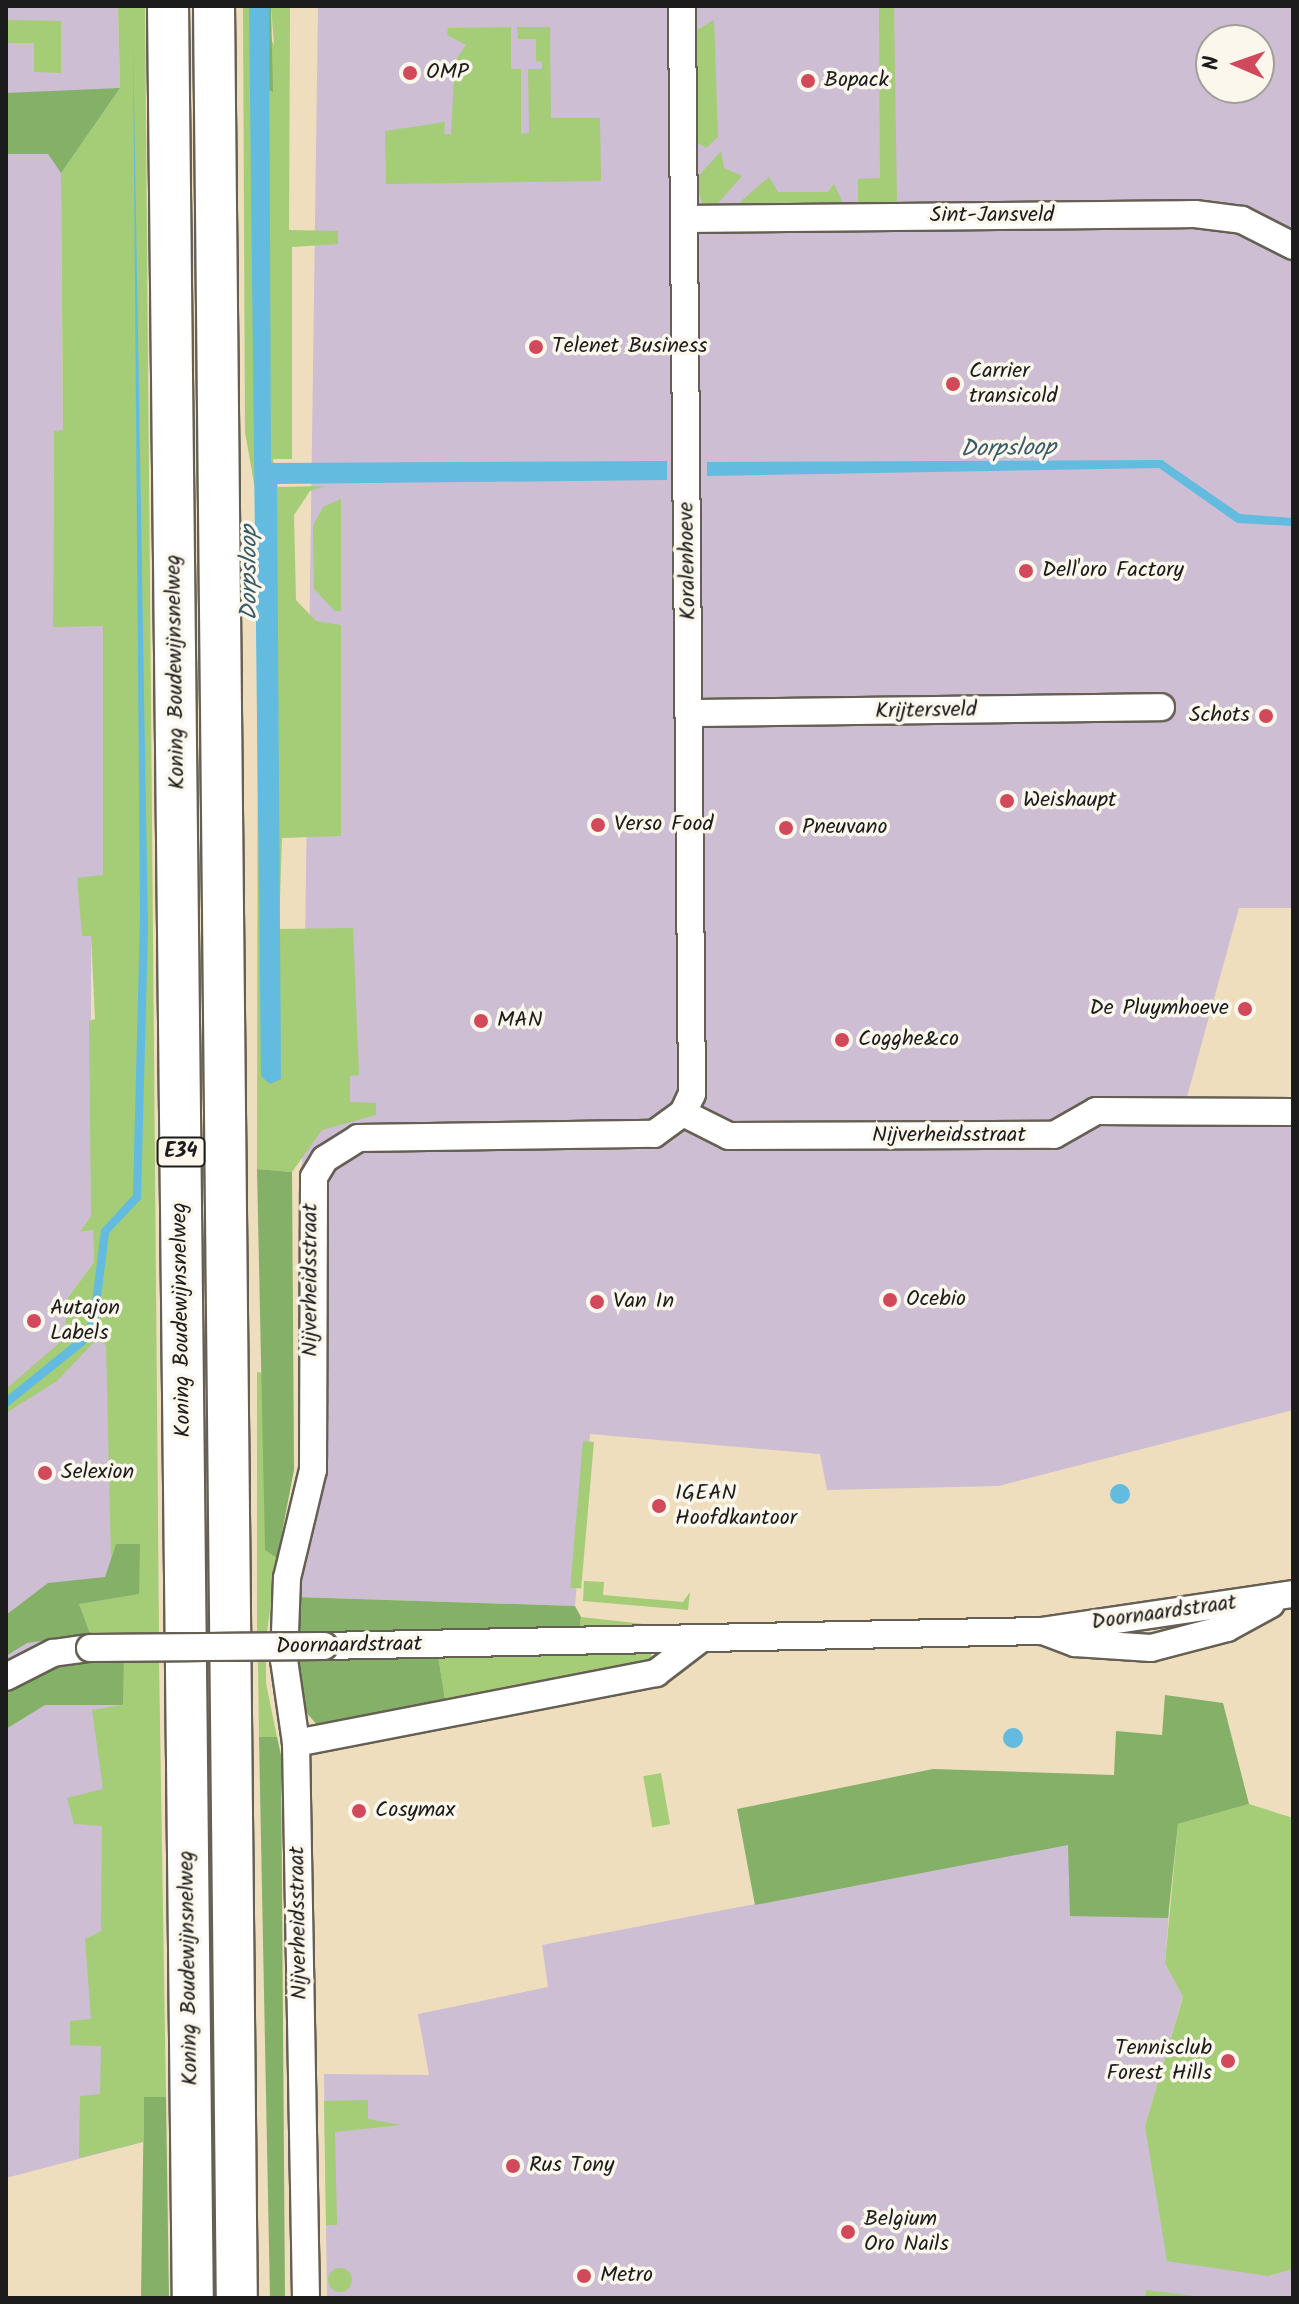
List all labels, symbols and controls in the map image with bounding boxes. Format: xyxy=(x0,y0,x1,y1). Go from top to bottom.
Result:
north arrow xyxy=(1195,24,1275,104)
text: N xyxy=(1195,56,1230,71)
place label: OMP xyxy=(426,60,469,86)
marker: OMP xyxy=(401,64,419,82)
place label: Bopack xyxy=(824,68,889,94)
marker: Bopack xyxy=(799,72,817,90)
street label: Sint-Jansveld xyxy=(930,203,1054,229)
place label: Telenet Business xyxy=(552,334,707,360)
marker: Telenet Business xyxy=(527,338,545,356)
place label: Carrier transicold xyxy=(969,358,1058,410)
marker: Carrier transicold xyxy=(944,375,962,393)
water label: Dorpsloop xyxy=(960,434,1056,464)
street label: Koralenhoeve xyxy=(674,502,702,620)
water label: Dorpsloop xyxy=(236,525,264,621)
street label: Koning Boudewijnsnelweg xyxy=(161,554,191,790)
place label: Dell'oro Factory xyxy=(1042,558,1184,584)
marker: Dell'oro Factory xyxy=(1017,562,1035,580)
street label: Krijtersveld xyxy=(875,697,977,725)
place label: Schots xyxy=(1189,703,1250,729)
marker: Schots xyxy=(1257,707,1275,725)
place label: Weishaupt xyxy=(1023,788,1116,814)
marker: Weishaupt xyxy=(998,792,1016,810)
place label: Verso Food xyxy=(614,812,713,838)
place label: Pneuvano xyxy=(802,815,887,841)
marker: Verso Food xyxy=(589,816,607,834)
marker: Pneuvano xyxy=(777,819,795,837)
place label: De Pluymhoeve xyxy=(1089,996,1229,1022)
marker: De Pluymhoeve xyxy=(1236,1000,1254,1018)
place label: MAN xyxy=(497,1008,543,1034)
marker: MAN xyxy=(472,1012,490,1030)
place label: Cogghe&co xyxy=(858,1027,959,1053)
marker: Cogghe&co xyxy=(833,1031,851,1049)
street label: Nijverheidsstraat xyxy=(872,1123,1026,1149)
road number: E34 xyxy=(155,1136,207,1168)
street label: Koning Boudewijnsnelweg xyxy=(167,1202,197,1438)
street label: Nijverheidsstraat xyxy=(298,1203,324,1357)
place label: Ocebio xyxy=(906,1287,966,1313)
place label: Van In xyxy=(613,1289,674,1315)
marker: Ocebio xyxy=(881,1291,899,1309)
marker: Van In xyxy=(588,1293,606,1311)
place label: Autajon Labels xyxy=(50,1295,120,1346)
marker: Autajon Labels xyxy=(25,1312,43,1330)
place label: Selexion xyxy=(61,1460,134,1486)
marker: Selexion xyxy=(36,1464,54,1482)
place label: IGEAN Hoofdkantoor xyxy=(675,1480,797,1532)
marker: IGEAN Hoofdkantoor xyxy=(650,1497,668,1515)
street label: Doornaardstraat xyxy=(1090,1590,1238,1636)
street label: Doornaardstraat xyxy=(276,1632,422,1660)
place label: Cosymax xyxy=(375,1798,455,1824)
marker: Cosymax xyxy=(350,1802,368,1820)
street label: Nijverheidsstraat xyxy=(284,1846,314,2000)
street label: Koning Boudewijnsnelweg xyxy=(174,1850,204,2086)
place label: Tennisclub Forest Hills xyxy=(1107,2035,1212,2086)
marker: Tennisclub Forest Hills xyxy=(1219,2052,1237,2070)
place label: Rus Tony xyxy=(529,2153,614,2179)
marker: Rus Tony xyxy=(504,2157,522,2175)
place label: Belgium Oro Nails xyxy=(864,2206,949,2258)
marker: Belgium Oro Nails xyxy=(839,2223,857,2241)
place label: Metro xyxy=(600,2263,653,2289)
marker: Metro xyxy=(575,2267,593,2285)

